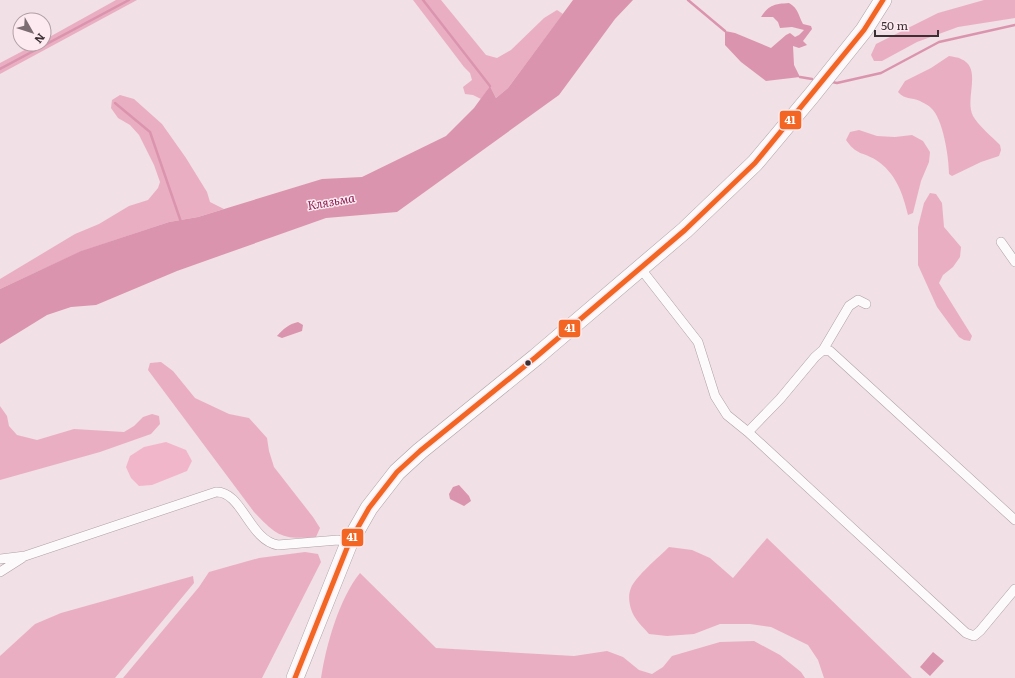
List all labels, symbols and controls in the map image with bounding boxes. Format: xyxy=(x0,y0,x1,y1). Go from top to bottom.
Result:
north arrow xyxy=(12,12,52,52)
scale bar xyxy=(875,12,938,38)
text: 50 m xyxy=(881,16,908,34)
text: N xyxy=(31,30,50,48)
line badge: 41 xyxy=(779,110,802,130)
text: 41 xyxy=(784,111,796,127)
water label: Клязьма xyxy=(306,188,356,214)
line badge: 41 xyxy=(558,319,581,338)
text: 41 xyxy=(564,319,576,335)
unlabelled marker xyxy=(523,358,533,368)
line badge: 41 xyxy=(341,528,364,547)
text: 41 xyxy=(346,528,358,544)

